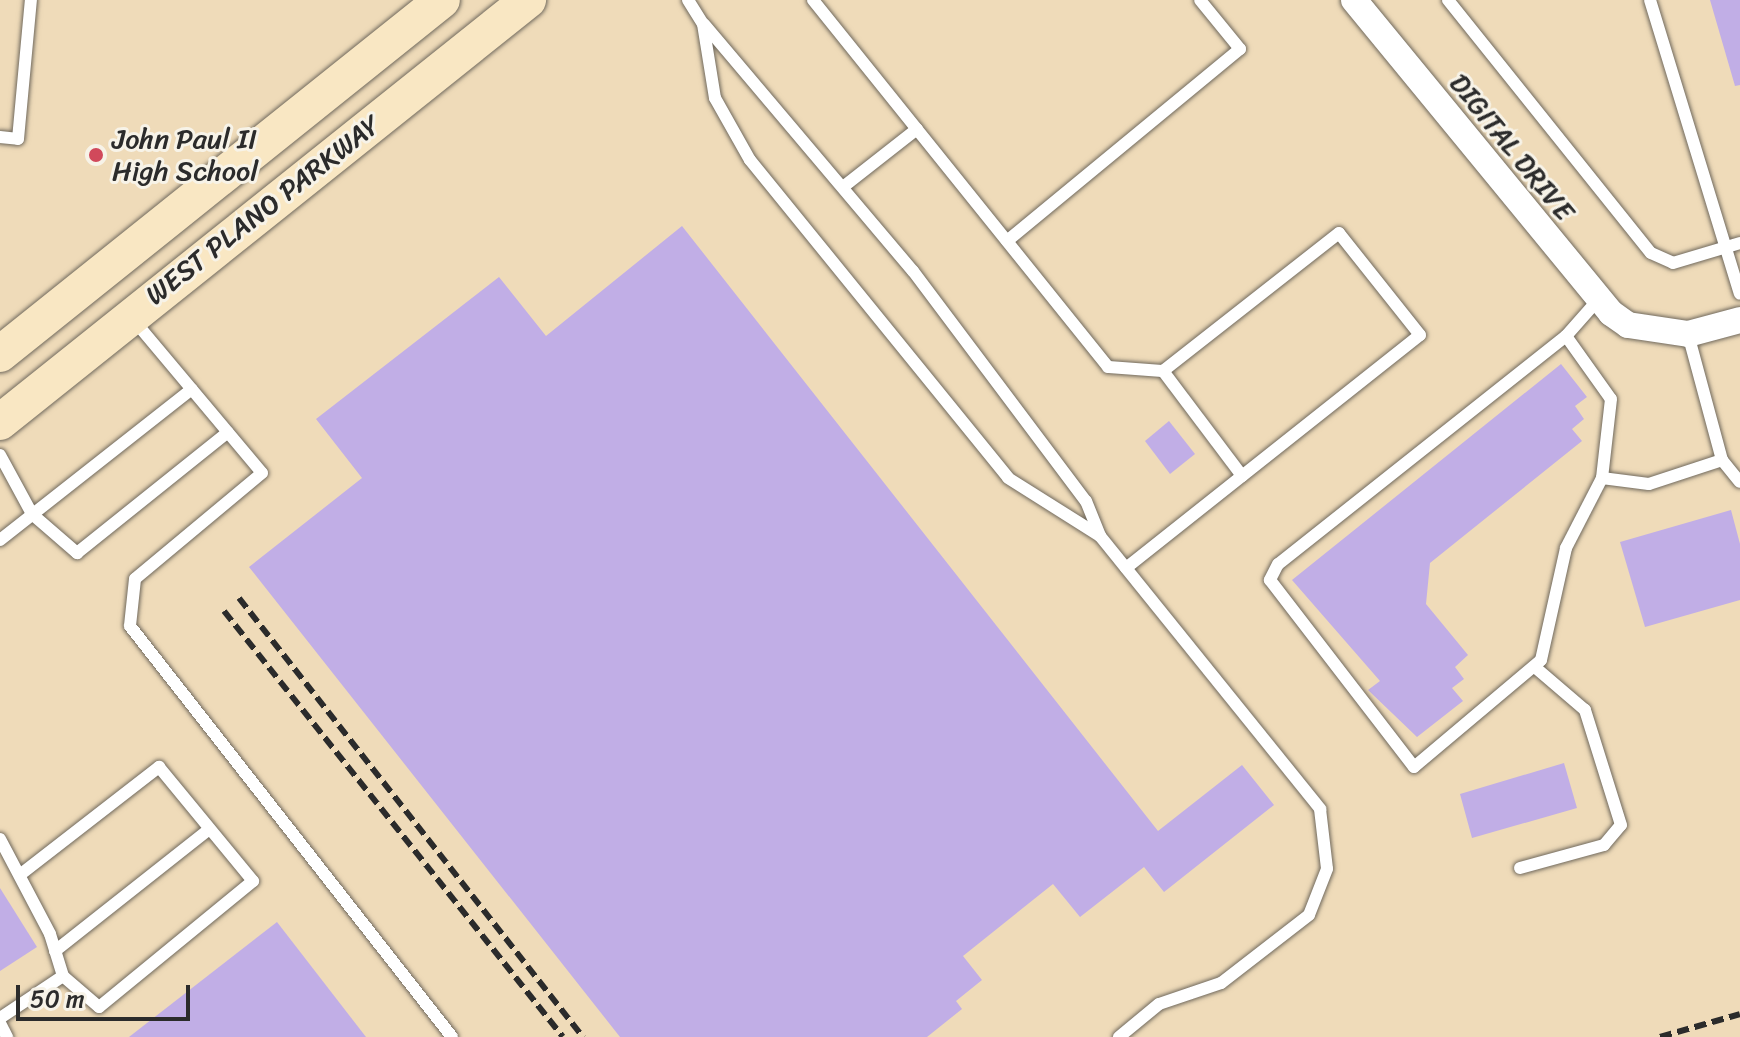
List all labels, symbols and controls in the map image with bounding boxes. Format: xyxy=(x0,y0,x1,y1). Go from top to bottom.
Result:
street label: DIGITAL DRIVE xyxy=(1442,67,1582,227)
street label: WEST PLANO PARKWAY xyxy=(139,108,387,312)
place label: John Paul II High School xyxy=(112,122,258,188)
marker: John Paul II High School xyxy=(87,146,105,164)
scale bar xyxy=(20,969,194,1019)
text: 50 m xyxy=(30,978,85,1020)

